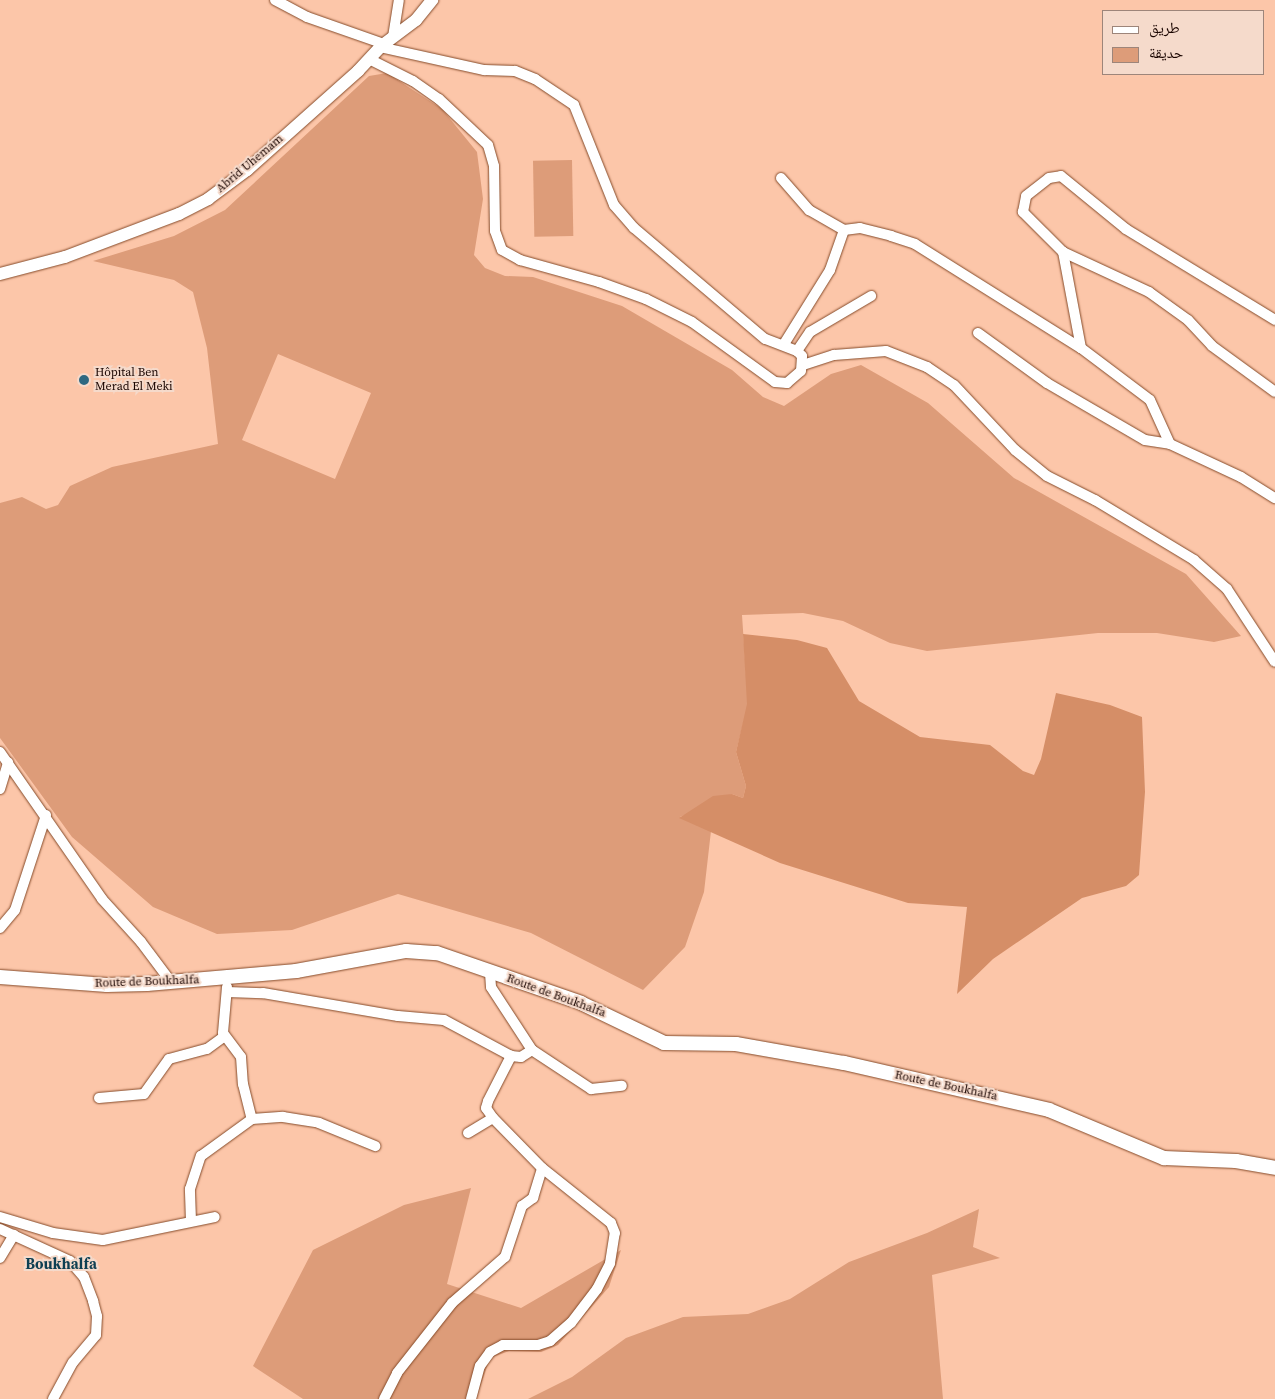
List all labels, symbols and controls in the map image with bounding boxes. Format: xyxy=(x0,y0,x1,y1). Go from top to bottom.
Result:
legend xyxy=(1102,10,1265,75)
text: طريق xyxy=(1149,17,1180,38)
text: حديقة xyxy=(1149,42,1183,63)
street label: Abrid Uhemam xyxy=(214,132,286,196)
place label: Hôpital Ben Merad El Meki xyxy=(95,366,173,394)
marker: Hôpital Ben Merad El Meki xyxy=(77,373,91,387)
street label: Route de Boukhalfa xyxy=(504,971,608,1021)
street label: Route de Boukhalfa xyxy=(95,973,199,991)
street label: Route de Boukhalfa xyxy=(893,1068,999,1104)
district label: Boukhalfa xyxy=(25,1255,97,1273)

